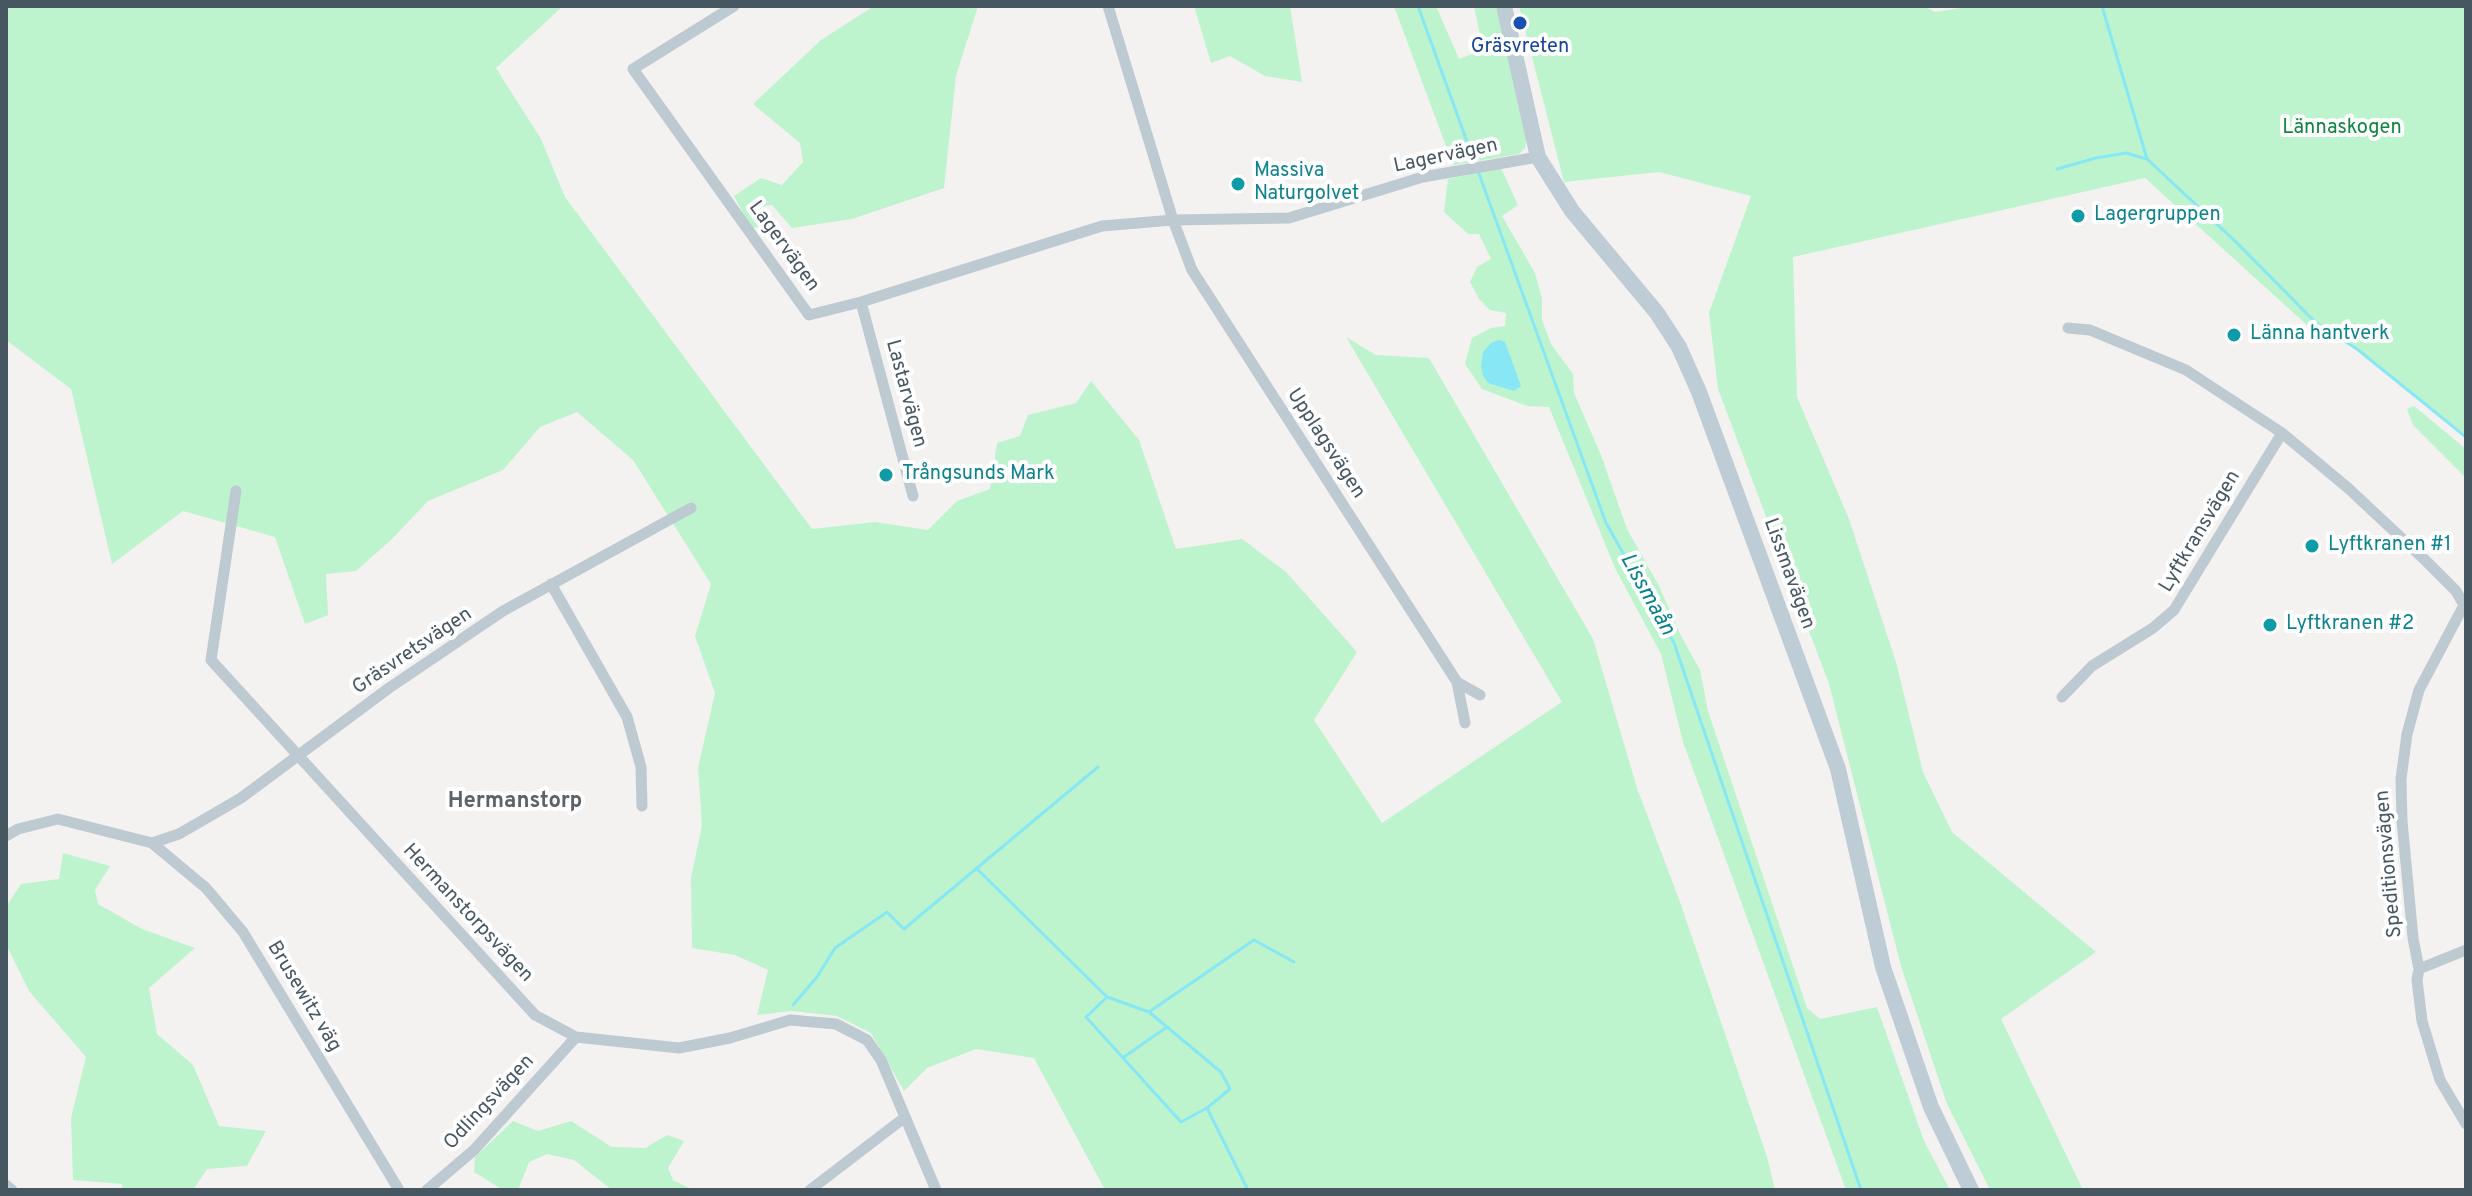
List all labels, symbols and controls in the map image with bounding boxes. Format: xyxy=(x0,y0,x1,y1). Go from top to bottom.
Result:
marker: Gräsvreten xyxy=(1511,14,1529,32)
place label: Gräsvreten xyxy=(1471,36,1569,60)
park label: Lännaskogen xyxy=(2282,117,2402,141)
street label: Lagervägen xyxy=(1392,134,1500,180)
place label: Massiva Naturgolvet xyxy=(1254,160,1359,207)
marker: Massiva Naturgolvet xyxy=(1229,175,1247,193)
street label: Lagervägen xyxy=(742,197,824,297)
place label: Lagergruppen xyxy=(2094,204,2221,228)
marker: Lagergruppen xyxy=(2069,207,2087,225)
place label: Länna hantverk xyxy=(2250,323,2389,347)
marker: Länna hantverk xyxy=(2225,326,2243,344)
street label: Lastarvägen xyxy=(879,337,931,451)
street label: Upplagsvägen xyxy=(1281,384,1369,504)
place label: Trångsunds Mark xyxy=(902,463,1055,487)
marker: Trångsunds Mark xyxy=(877,466,895,484)
street label: Lyftkransvägen xyxy=(2155,467,2247,597)
street label: Lissmavägen xyxy=(1757,515,1819,633)
place label: Lyftkranen #1 xyxy=(2328,534,2451,558)
marker: Lyftkranen #1 xyxy=(2303,537,2321,555)
water label: Lissmaån xyxy=(1613,549,1679,641)
street label: Gräsvretsvägen xyxy=(349,603,477,701)
place label: Lyftkranen #2 xyxy=(2286,613,2414,637)
marker: Lyftkranen #2 xyxy=(2261,616,2279,634)
street label: Speditionsvägen xyxy=(2372,789,2408,939)
district label: Hermanstorp xyxy=(448,790,582,816)
street label: Hermanstorpsvägen xyxy=(397,840,537,988)
street label: Brusewitz väg xyxy=(261,937,345,1057)
street label: Odlingsvägen xyxy=(440,1050,540,1156)

